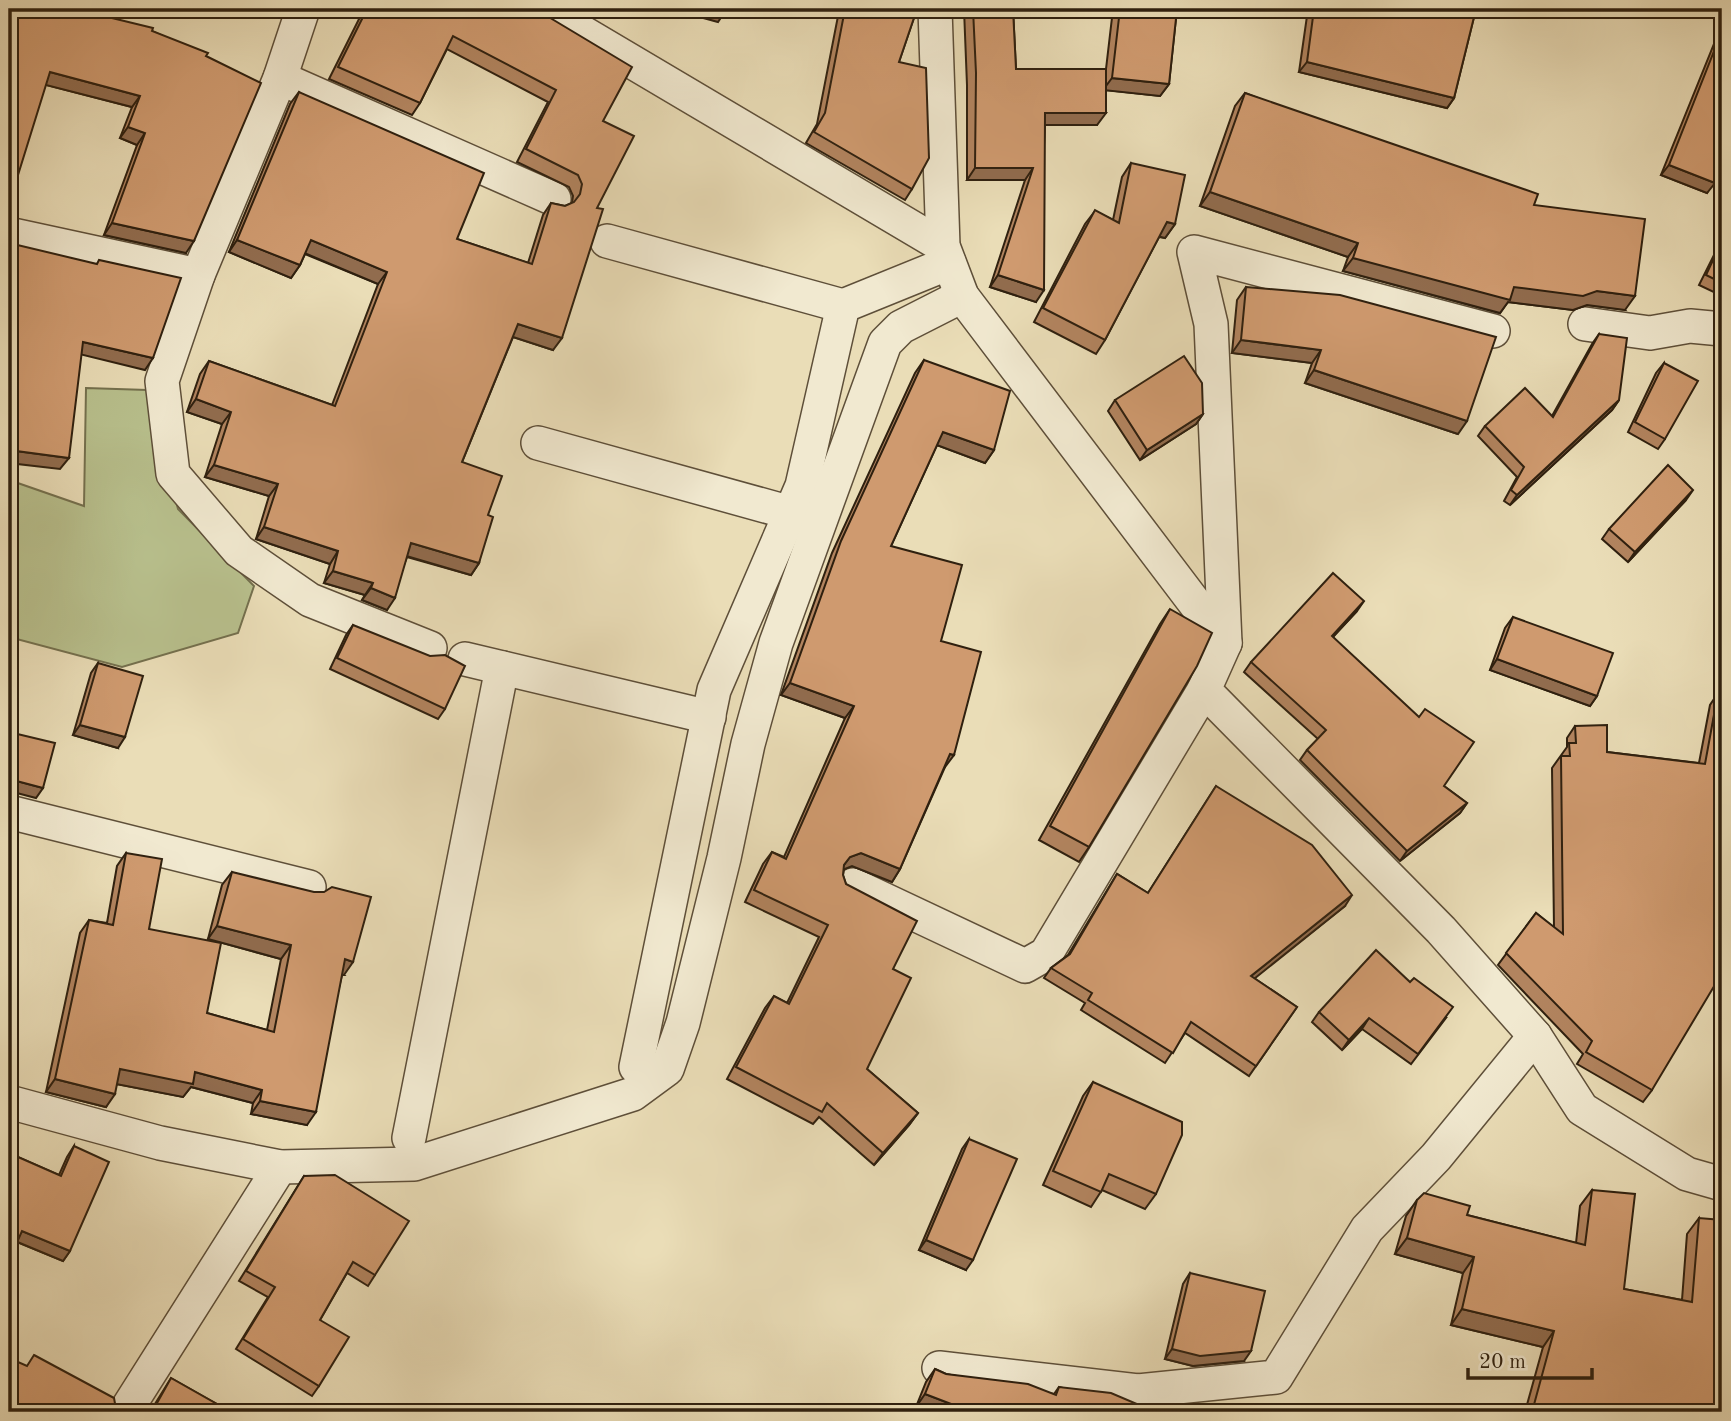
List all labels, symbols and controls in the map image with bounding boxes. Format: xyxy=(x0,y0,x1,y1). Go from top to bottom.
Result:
scale bar xyxy=(1468,1337,1593,1381)
text: 20 m xyxy=(1479,1352,1526,1373)

